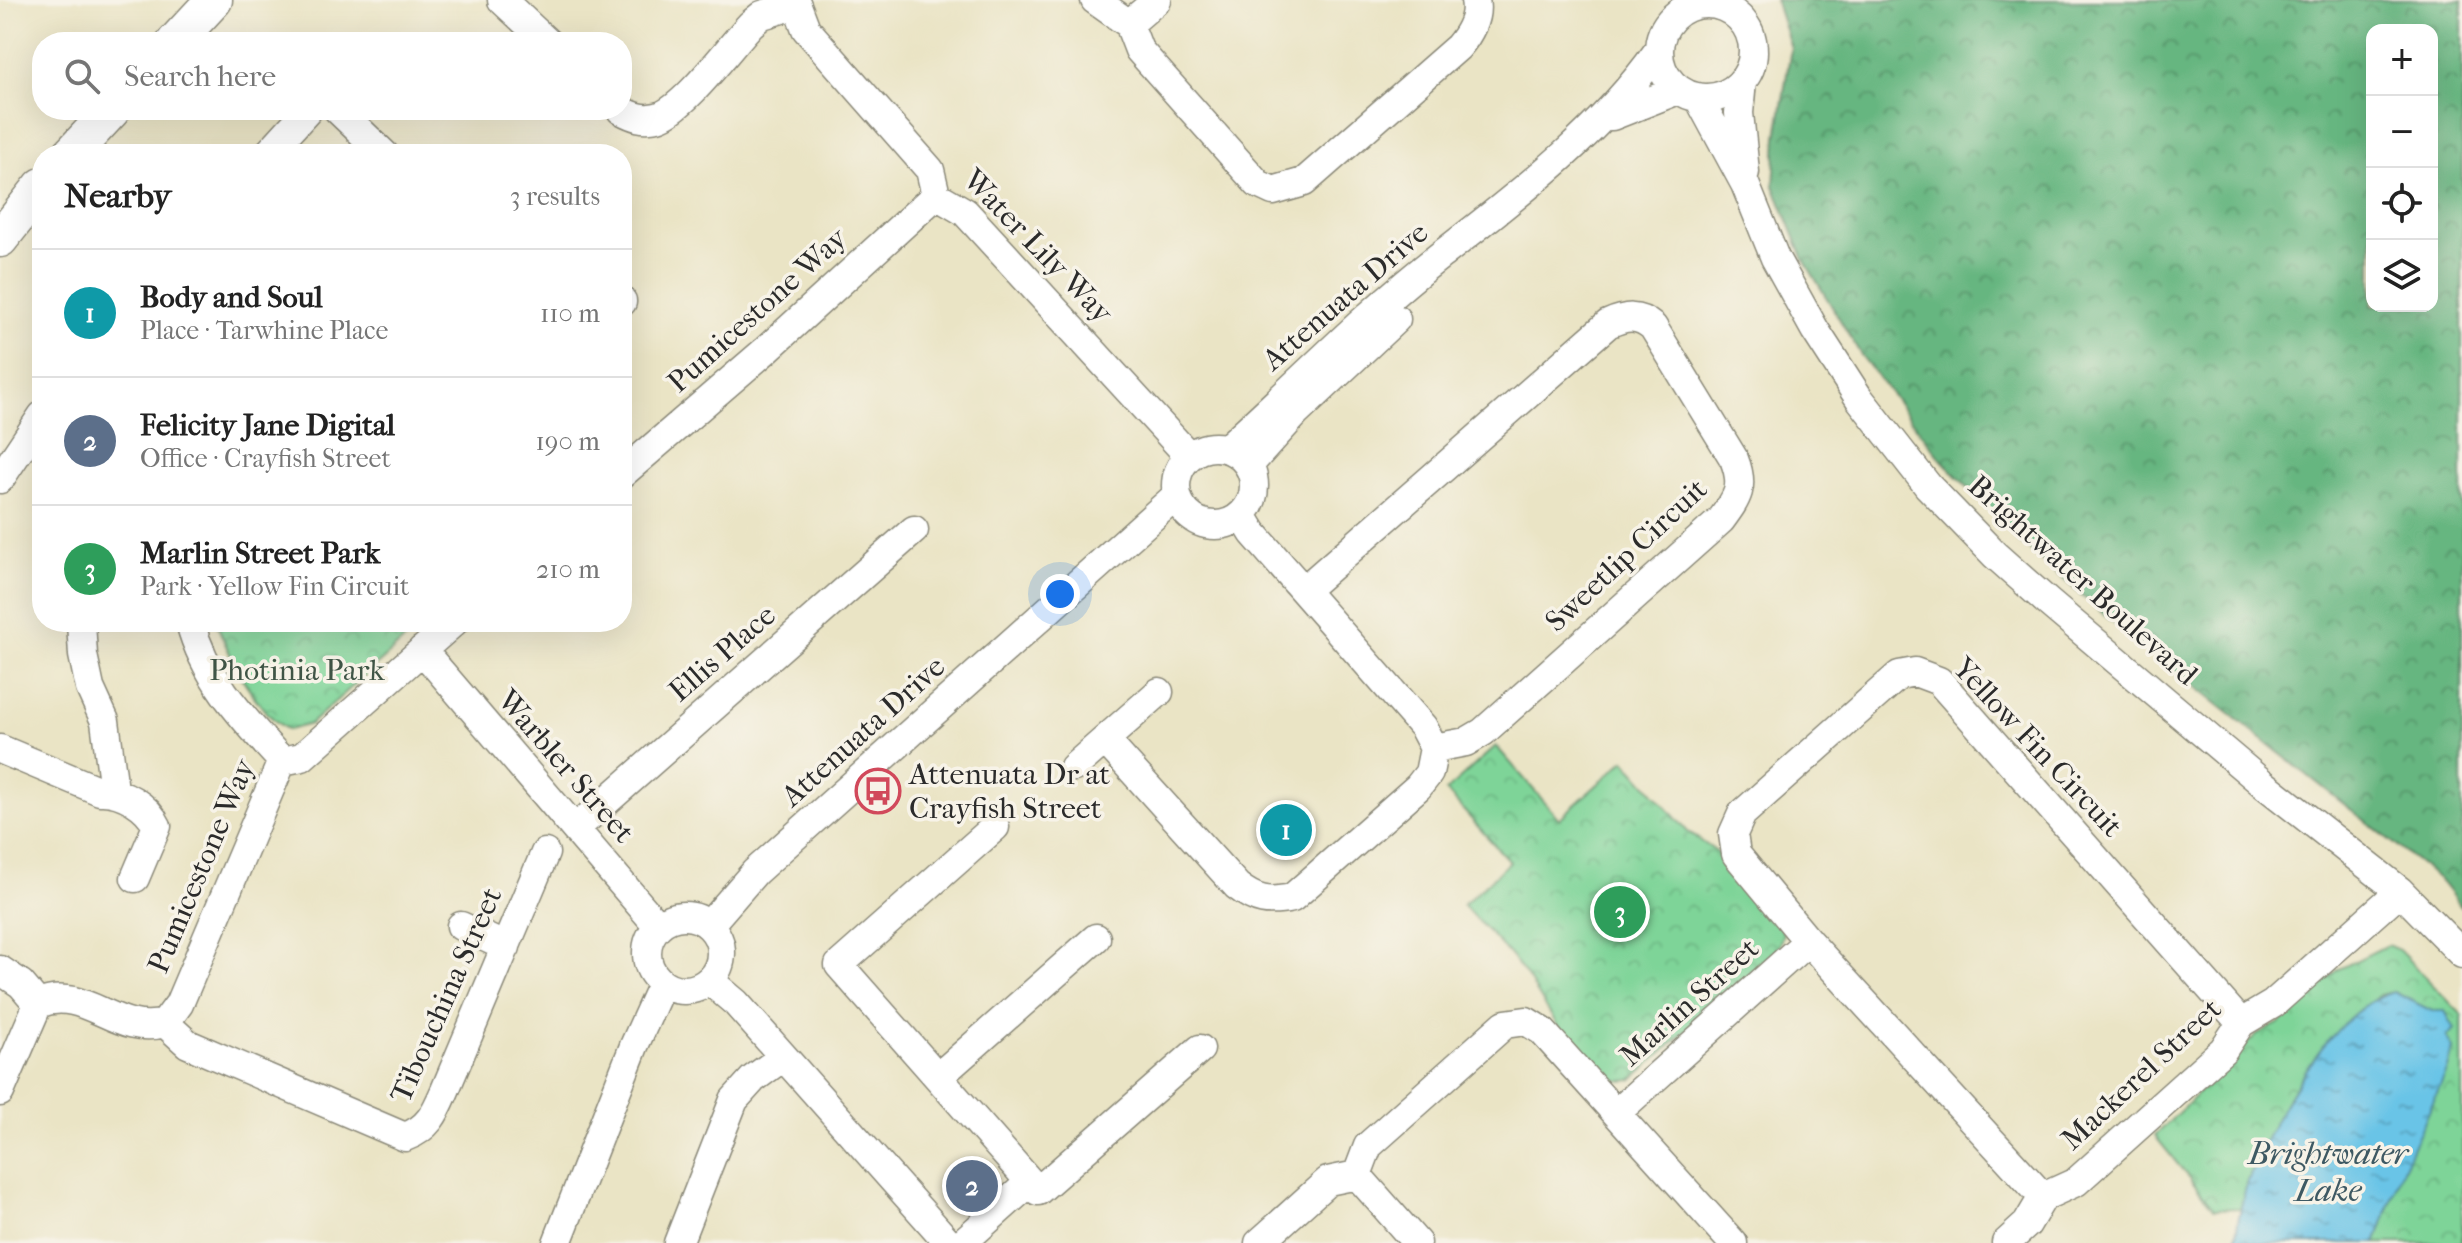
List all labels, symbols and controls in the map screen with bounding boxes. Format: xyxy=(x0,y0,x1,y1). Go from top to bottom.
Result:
map controls xyxy=(2366,24,2438,312)
button: + xyxy=(2366,24,2438,96)
search box xyxy=(32,32,632,120)
icon: search xyxy=(60,54,104,98)
text: Search here xyxy=(124,59,276,94)
button: − xyxy=(2366,96,2438,168)
street label: Water Lily Way xyxy=(955,162,1120,331)
button: locate xyxy=(2366,168,2438,240)
text: Nearby xyxy=(64,176,171,216)
text: 3 results xyxy=(510,181,600,212)
street label: Attenuata Drive xyxy=(1255,215,1435,378)
street label: Pumicestone Way xyxy=(661,220,855,400)
button: layers xyxy=(2366,240,2438,312)
text: Body and Soul xyxy=(140,280,323,315)
text: 1 xyxy=(85,298,95,329)
text: 110 m xyxy=(540,298,600,329)
text: Place · Tarwhine Place xyxy=(140,315,388,346)
text: Felicity Jane Digital xyxy=(140,408,395,443)
text: 2 xyxy=(83,426,97,457)
text: 190 m xyxy=(536,426,600,457)
text: Office · Crayfish Street xyxy=(140,443,391,474)
street label: Brightwater Boulevard xyxy=(1961,468,2205,693)
street label: Sweetlip Circuit xyxy=(1538,471,1715,639)
text: Marlin Street Park xyxy=(140,536,380,571)
text: 3 xyxy=(85,554,95,585)
text: 210 m xyxy=(536,554,600,585)
text: Park · Yellow Fin Circuit xyxy=(140,571,409,602)
your location xyxy=(1040,574,1080,614)
street label: Ellis Place xyxy=(662,598,783,709)
street label: Attenuata Drive xyxy=(774,649,952,815)
street label: Yellow Fin Circuit xyxy=(1945,650,2130,844)
park label: Photinia Park xyxy=(209,653,385,688)
street label: Warbler Street xyxy=(489,682,642,850)
street label: Pumicestone Way xyxy=(141,753,263,978)
place label: Attenuata Dr at Crayfish Street xyxy=(908,757,1110,826)
bus stop icon: Attenuata Dr at Crayfish Street xyxy=(854,767,902,815)
pin: 1 xyxy=(1260,800,1312,860)
street label: Tibouchina Street xyxy=(383,882,510,1108)
pin: 3 xyxy=(1594,882,1646,942)
street label: Marlin Street xyxy=(1613,931,1766,1074)
street label: Mackerel Street xyxy=(2054,991,2229,1157)
water label: Brightwater Lake xyxy=(2246,1135,2411,1209)
pin: 2 xyxy=(946,1156,998,1216)

